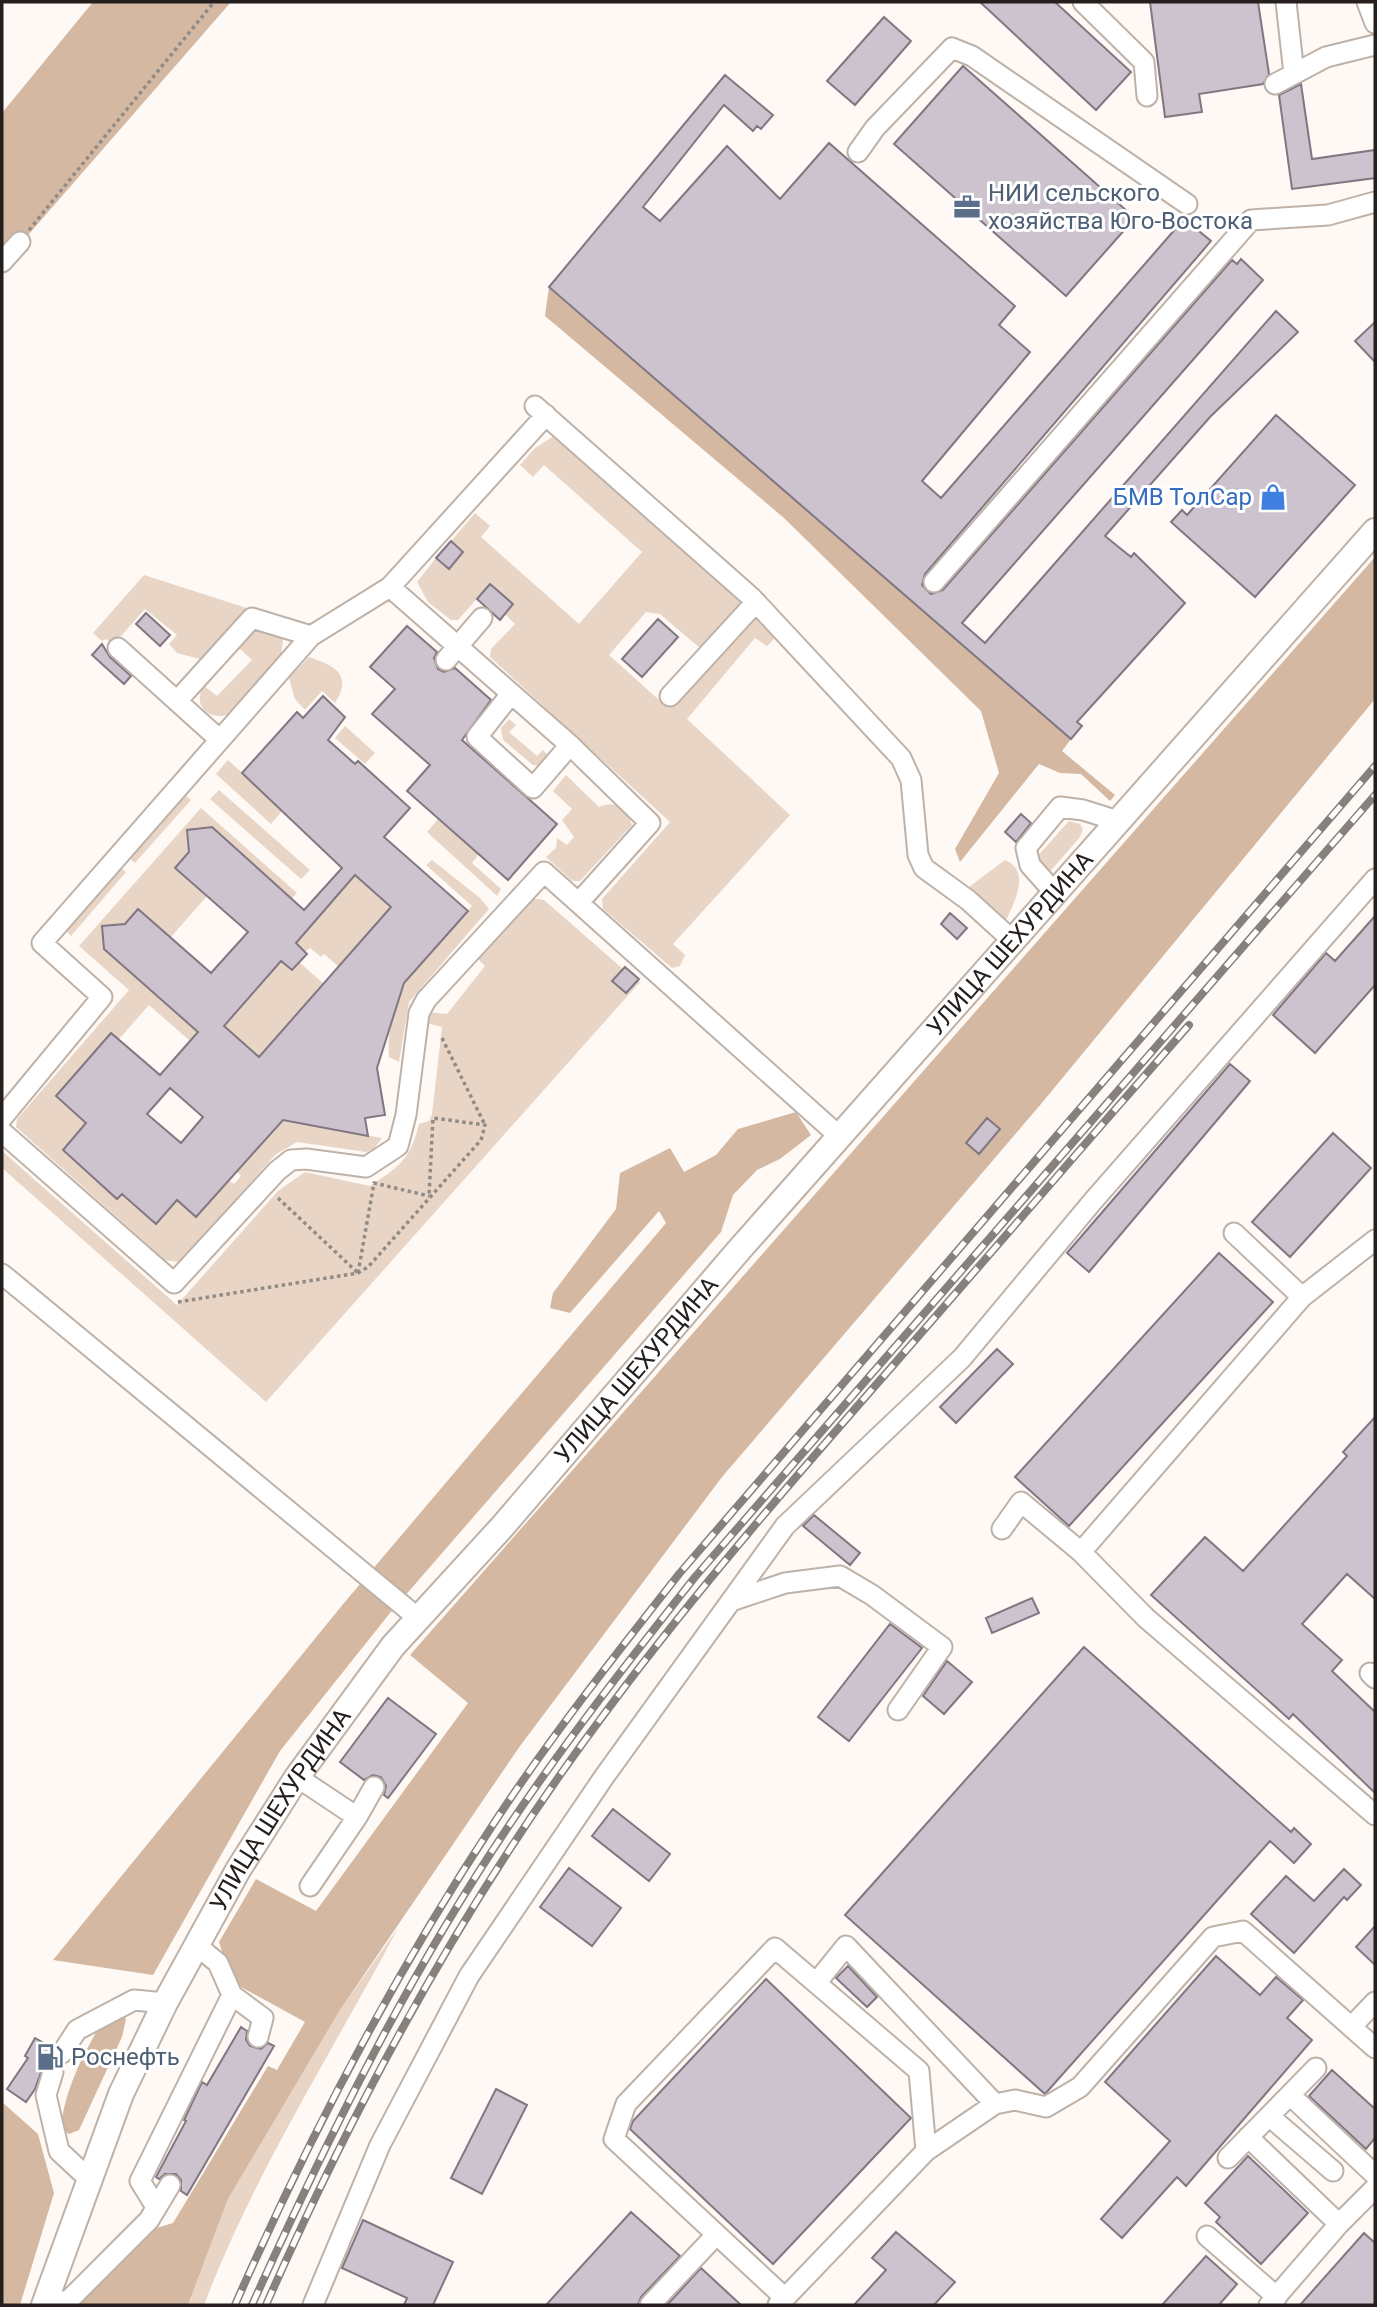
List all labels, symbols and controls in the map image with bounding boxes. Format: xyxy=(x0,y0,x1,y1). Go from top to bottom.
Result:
place label: НИИ сельского хозяйства Юго-Востока xyxy=(988,179,1253,235)
office icon: НИИ сельского хозяйства Юго-Востока xyxy=(952,192,982,222)
shop icon: БМВ ТолСар xyxy=(1258,482,1288,512)
place label: БМВ ТолСар xyxy=(1113,483,1252,511)
street label: УЛИЦА ШЕХУРДИНА xyxy=(921,845,1099,1041)
street label: УЛИЦА ШЕХУРДИНА xyxy=(549,1271,724,1469)
street label: УЛИЦА ШЕХУРДИНА xyxy=(204,1702,357,1916)
fuel station icon: Роснефть xyxy=(35,2042,65,2072)
place label: Роснефть xyxy=(71,2043,180,2071)

